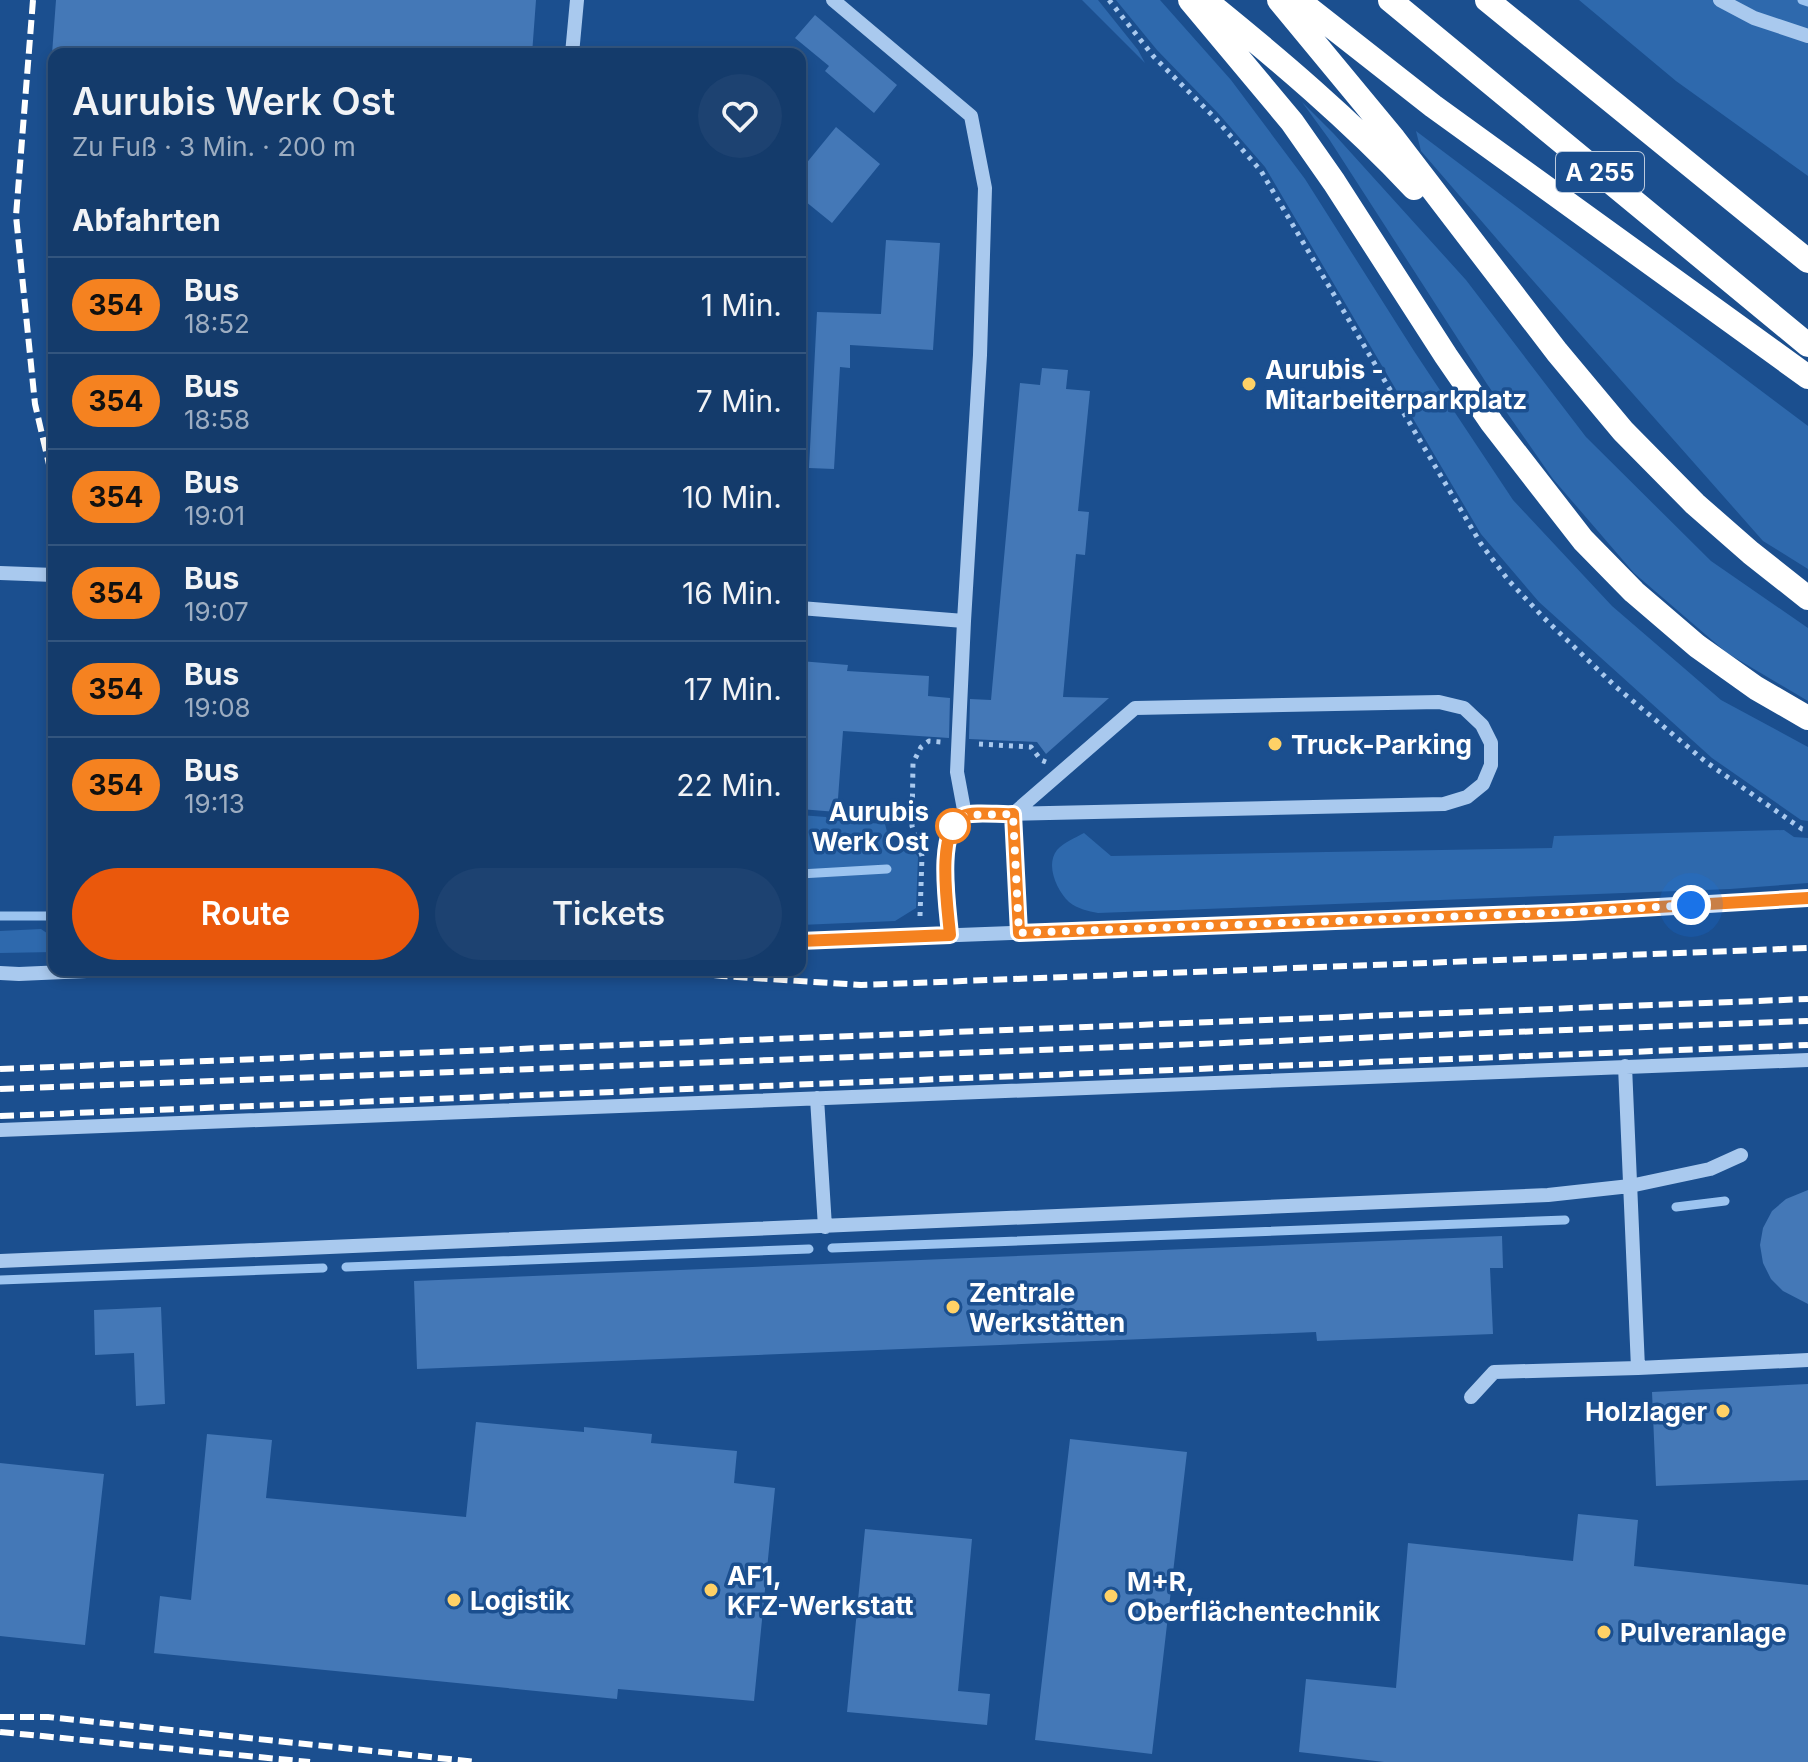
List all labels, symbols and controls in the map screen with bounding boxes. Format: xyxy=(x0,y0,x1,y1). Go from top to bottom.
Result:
button: heart xyxy=(698,74,782,158)
text: Aurubis Werk Ost xyxy=(72,78,395,124)
text: Zu Fuß · 3 Min. · 200 m xyxy=(72,131,356,162)
road number: A 255 xyxy=(1556,152,1644,192)
text: Abfahrten xyxy=(72,202,221,238)
text: Bus xyxy=(184,272,239,308)
text: 1 Min. xyxy=(701,287,782,323)
text: 354 xyxy=(89,288,143,322)
text: 18:52 xyxy=(184,308,250,339)
place label: Aurubis - Mitarbeiterparkplatz xyxy=(1265,354,1527,415)
text: Bus xyxy=(184,368,239,404)
marker: Aurubis - Mitarbeiterparkplatz xyxy=(1240,375,1258,393)
text: 7 Min. xyxy=(696,383,782,419)
text: 354 xyxy=(89,384,143,418)
text: 18:58 xyxy=(184,404,250,435)
text: Bus xyxy=(184,464,239,500)
text: 10 Min. xyxy=(682,479,782,515)
text: 354 xyxy=(89,480,143,514)
text: 19:01 xyxy=(184,500,245,531)
text: Bus xyxy=(184,560,239,596)
text: 16 Min. xyxy=(682,575,782,611)
text: 354 xyxy=(89,576,143,610)
text: 19:07 xyxy=(184,596,249,627)
text: Bus xyxy=(184,656,239,692)
text: 17 Min. xyxy=(684,671,782,707)
text: 354 xyxy=(89,672,143,706)
text: 19:08 xyxy=(184,692,251,723)
place label: Truck-Parking xyxy=(1291,729,1472,760)
marker: Truck-Parking xyxy=(1266,735,1284,753)
text: Bus xyxy=(184,752,239,788)
text: 22 Min. xyxy=(676,767,782,803)
text: 354 xyxy=(89,768,143,802)
text: 19:13 xyxy=(184,788,245,819)
place label: Aurubis Werk Ost xyxy=(811,796,929,857)
marker: Aurubis Werk Ost xyxy=(936,809,970,843)
button: Route xyxy=(72,868,419,960)
button: Tickets xyxy=(435,868,782,960)
your location xyxy=(1671,885,1711,925)
place label: Zentrale Werkstätten xyxy=(969,1277,1125,1338)
marker: Zentrale Werkstätten xyxy=(944,1298,962,1316)
place label: Holzlager xyxy=(1585,1396,1707,1427)
marker: Holzlager xyxy=(1714,1402,1732,1420)
place label: AF1, KFZ-Werkstatt xyxy=(727,1560,914,1621)
place label: M+R, Oberflächentechnik xyxy=(1127,1566,1380,1627)
marker: AF1, KFZ-Werkstatt xyxy=(702,1581,720,1599)
place label: Logistik xyxy=(470,1585,570,1616)
marker: M+R, Oberflächentechnik xyxy=(1102,1587,1120,1605)
marker: Logistik xyxy=(445,1591,463,1609)
place label: Pulveranlage xyxy=(1620,1617,1787,1648)
marker: Pulveranlage xyxy=(1595,1623,1613,1641)

